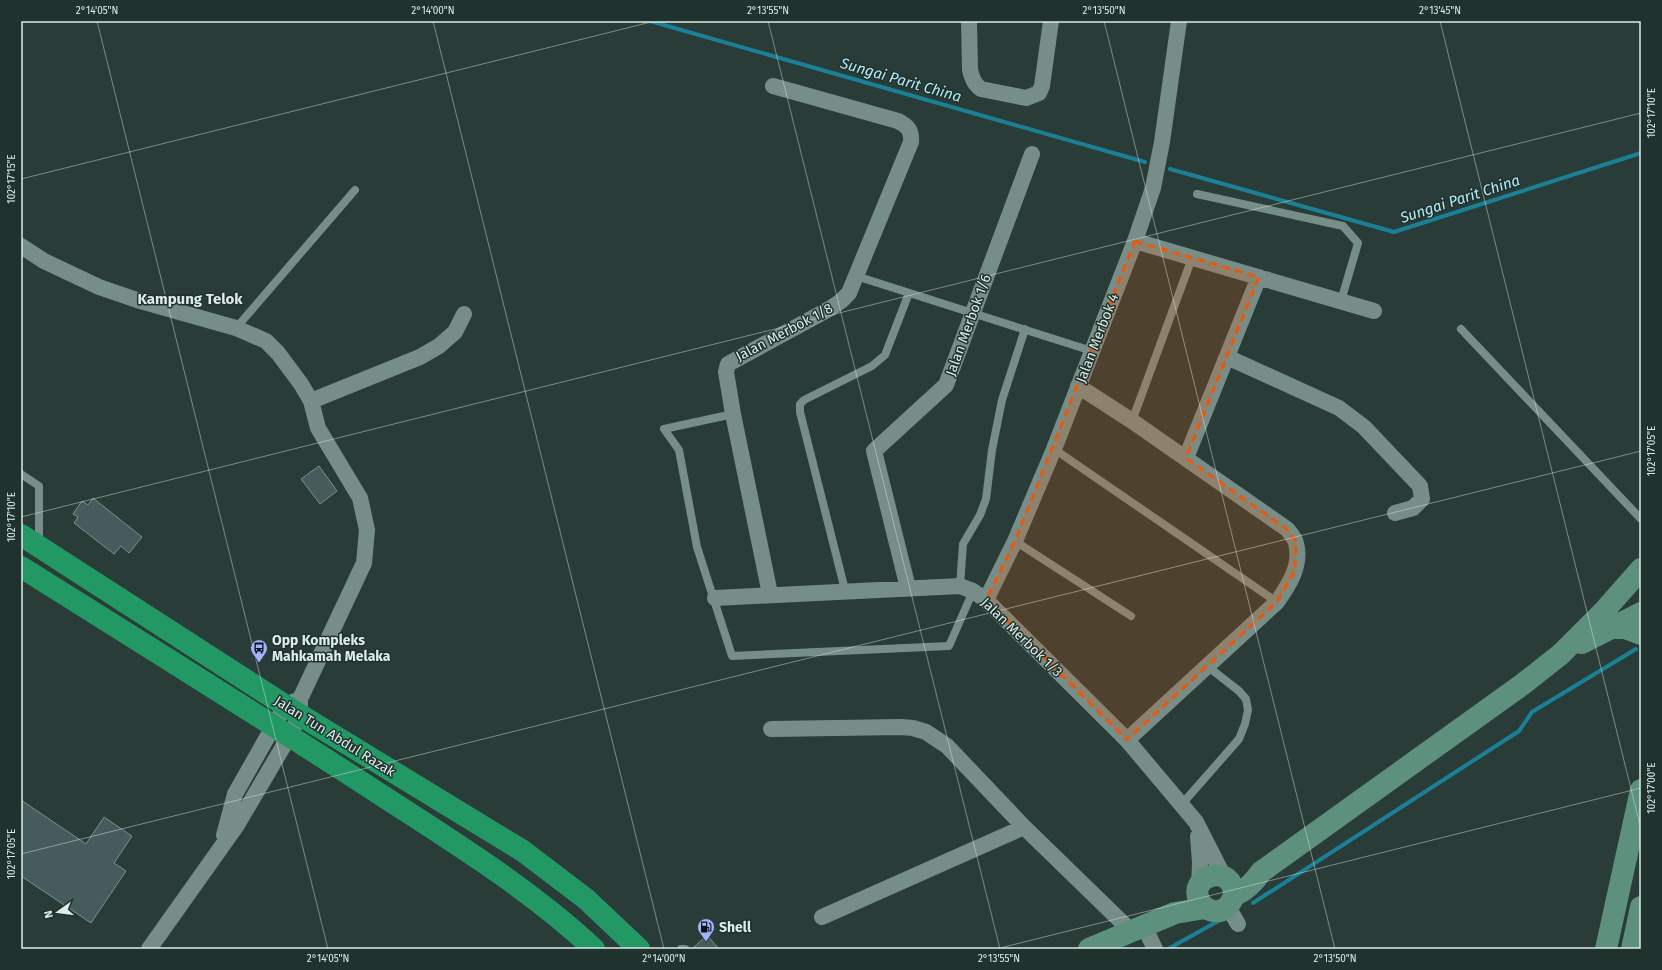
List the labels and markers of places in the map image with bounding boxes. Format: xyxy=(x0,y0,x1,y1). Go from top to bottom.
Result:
place label: Opp Kompleks Mahkamah Melaka xyxy=(272,632,391,665)
bus stop icon: Opp Kompleks Mahkamah Melaka xyxy=(249,638,269,663)
fuel station icon: Shell xyxy=(696,917,716,942)
place label: Shell xyxy=(719,919,752,936)

